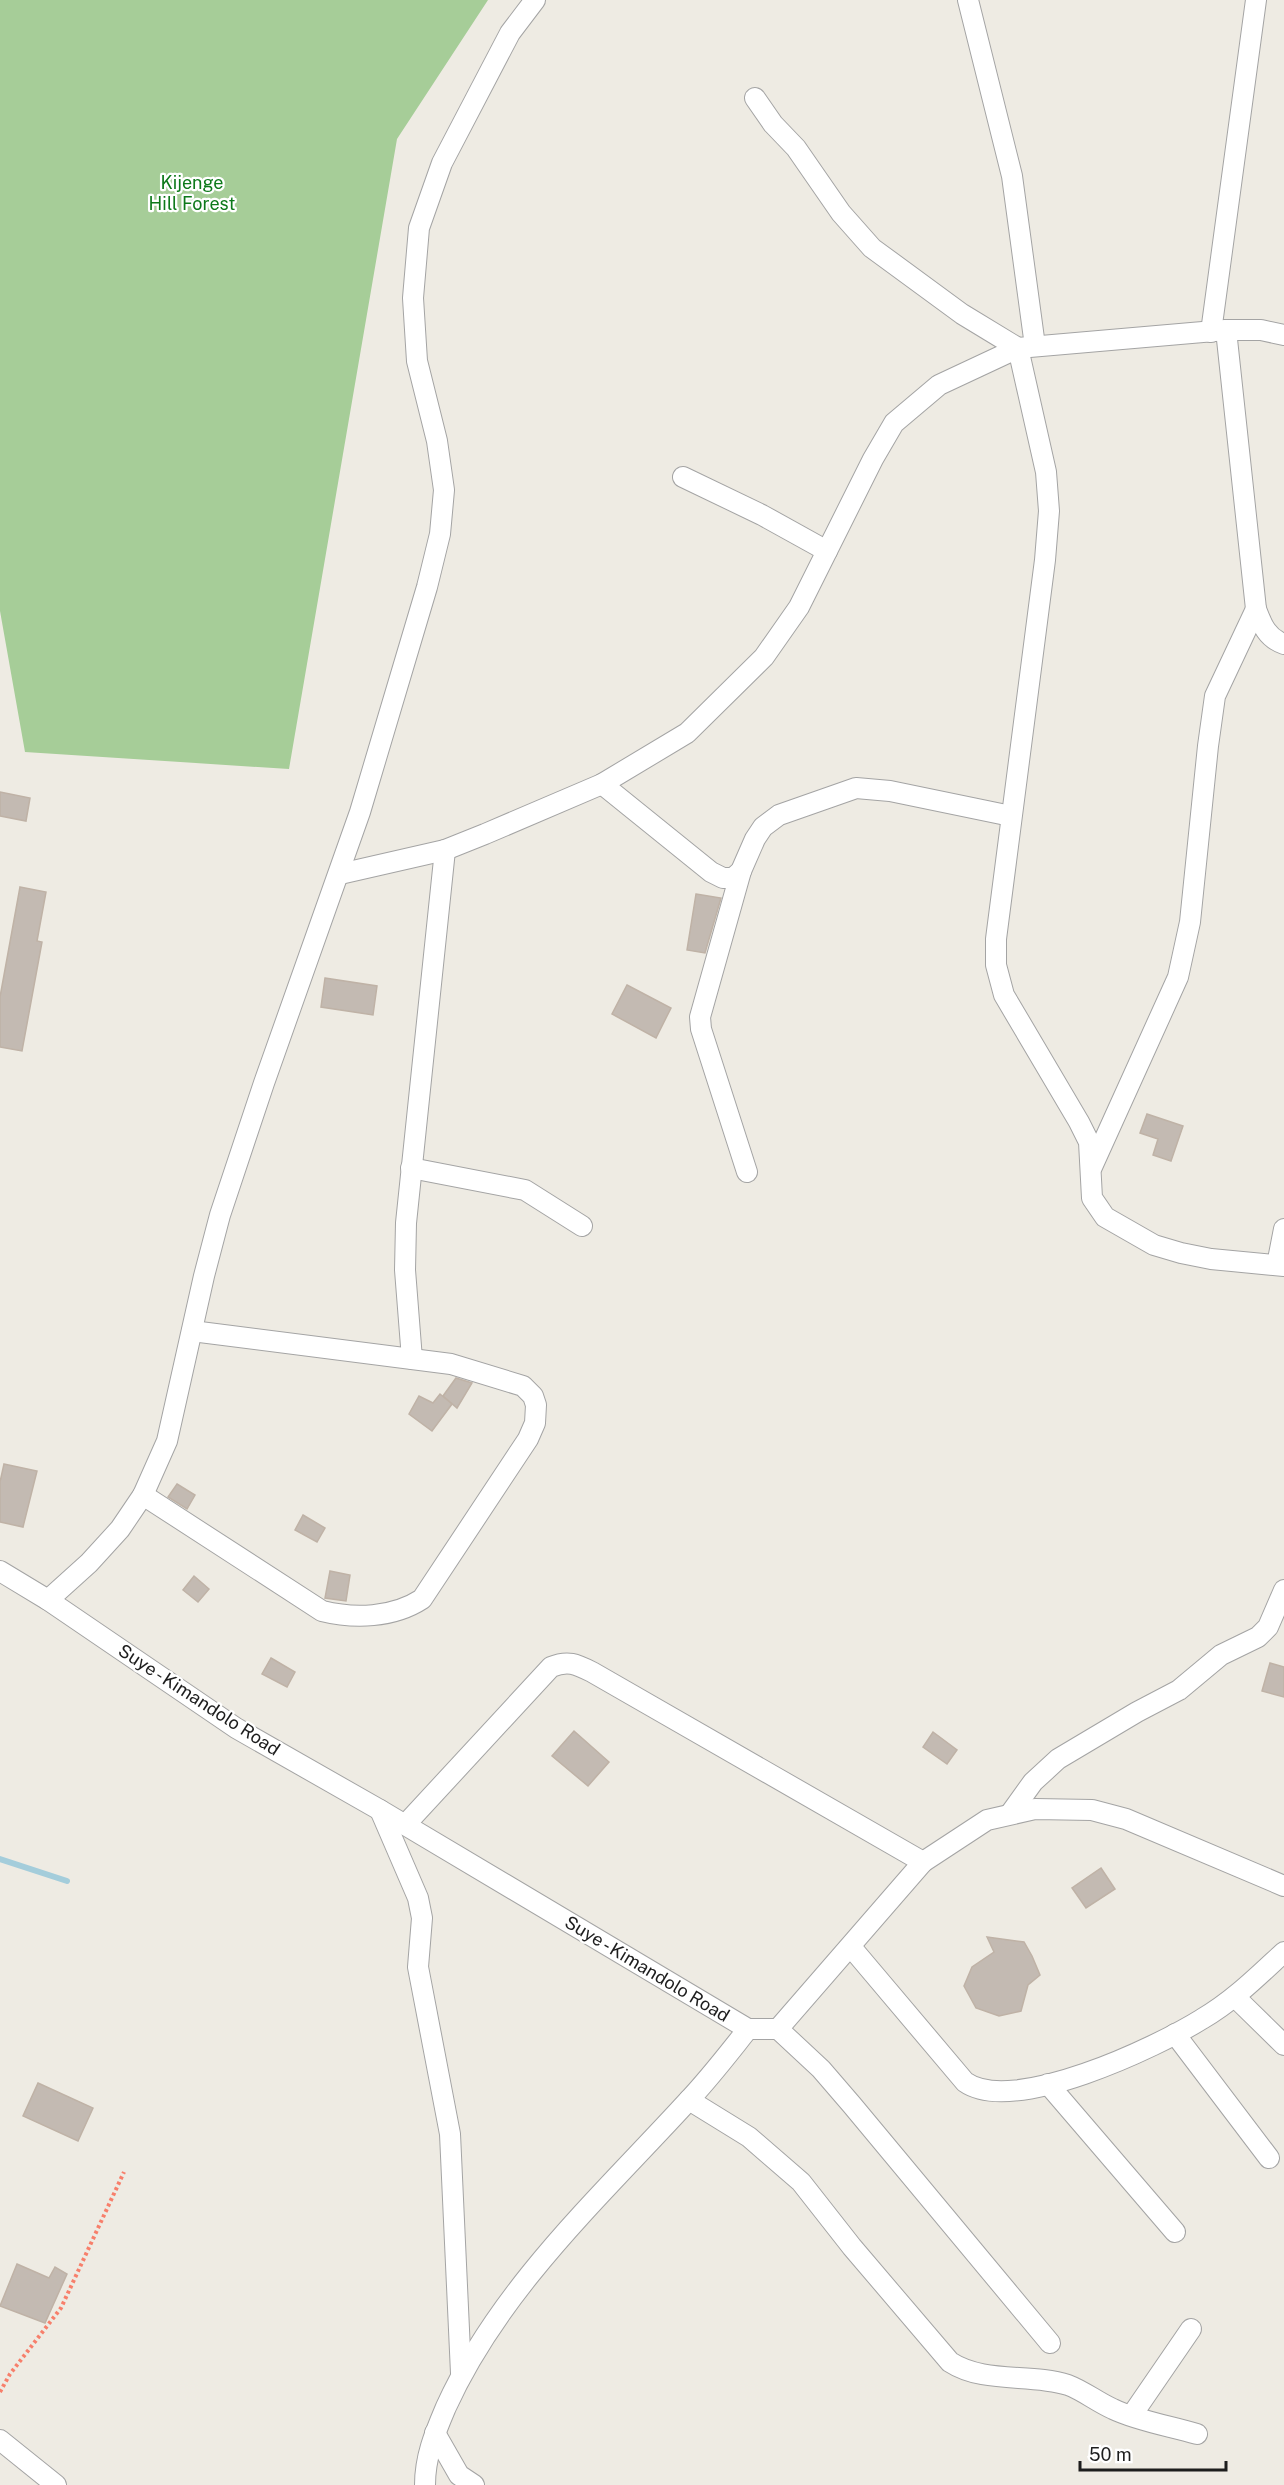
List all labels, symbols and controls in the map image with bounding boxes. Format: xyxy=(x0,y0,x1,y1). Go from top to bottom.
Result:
park label: Kijenge Hill Forest xyxy=(149,172,235,214)
street label: Suye - Kimandolo Road xyxy=(115,1639,284,1760)
street label: Suye - Kimandolo Road xyxy=(561,1911,733,2026)
scale bar xyxy=(1080,2434,1226,2472)
text: 50 m xyxy=(1089,2444,1132,2465)

